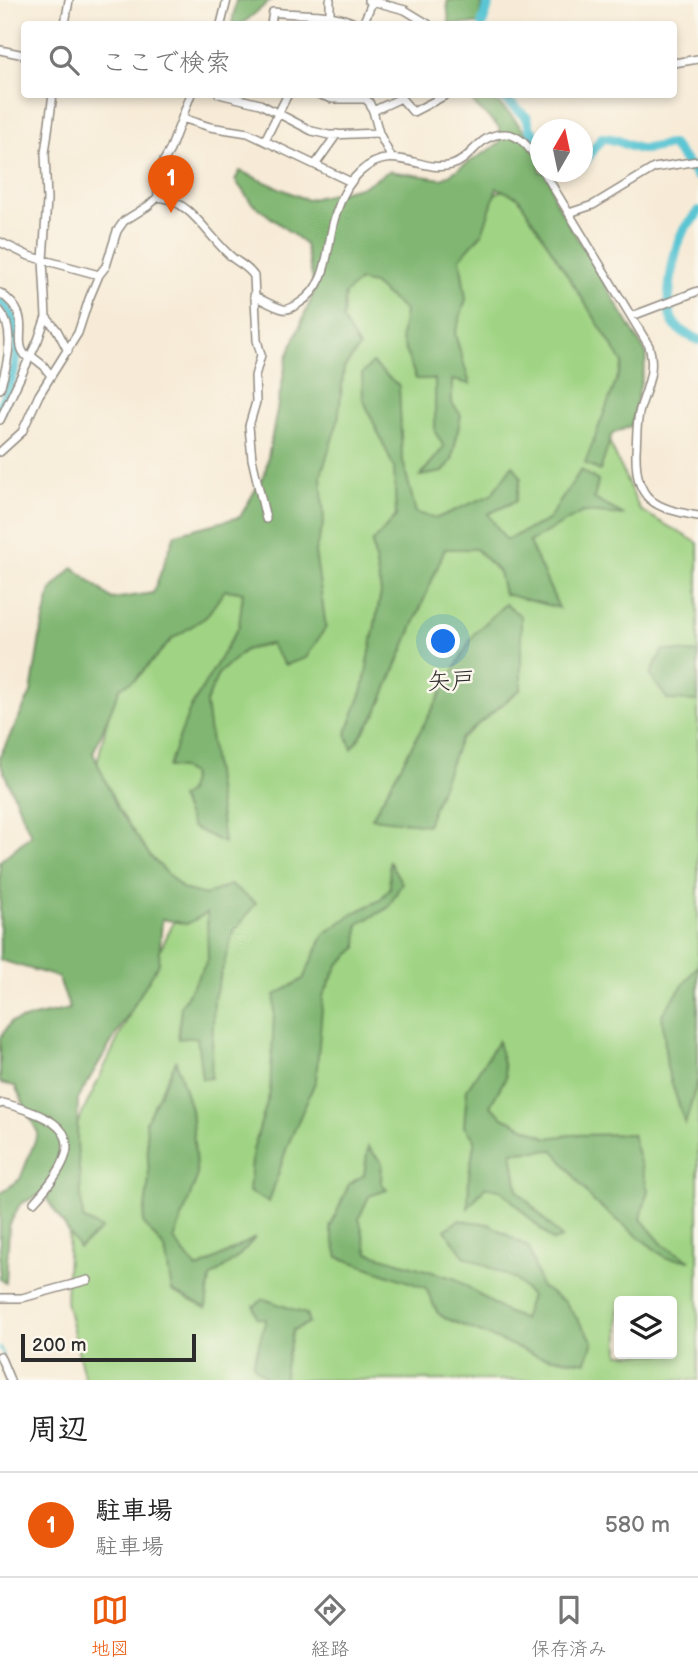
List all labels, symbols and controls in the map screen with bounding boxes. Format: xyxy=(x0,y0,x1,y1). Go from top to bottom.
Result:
search box xyxy=(21,21,677,98)
icon: search xyxy=(45,41,83,79)
text: ここで検索 xyxy=(101,48,231,79)
north arrow xyxy=(530,119,593,182)
pin: 1 xyxy=(148,155,194,213)
your location xyxy=(426,624,460,658)
district label: 矢戸 xyxy=(427,667,475,696)
map controls xyxy=(614,1296,677,1359)
button: layers xyxy=(614,1296,677,1359)
scale bar xyxy=(21,1331,196,1363)
text: 200 m xyxy=(32,1334,86,1357)
text: 周辺 xyxy=(28,1412,88,1448)
text: 駐車場 xyxy=(95,1496,173,1527)
text: 1 xyxy=(46,1511,56,1539)
text: 580 m xyxy=(605,1511,670,1539)
text: 駐車場 xyxy=(95,1533,164,1561)
tab: 地図 xyxy=(91,1591,129,1661)
tab: 経路 xyxy=(311,1591,349,1661)
tab: 保存済み xyxy=(531,1591,607,1661)

